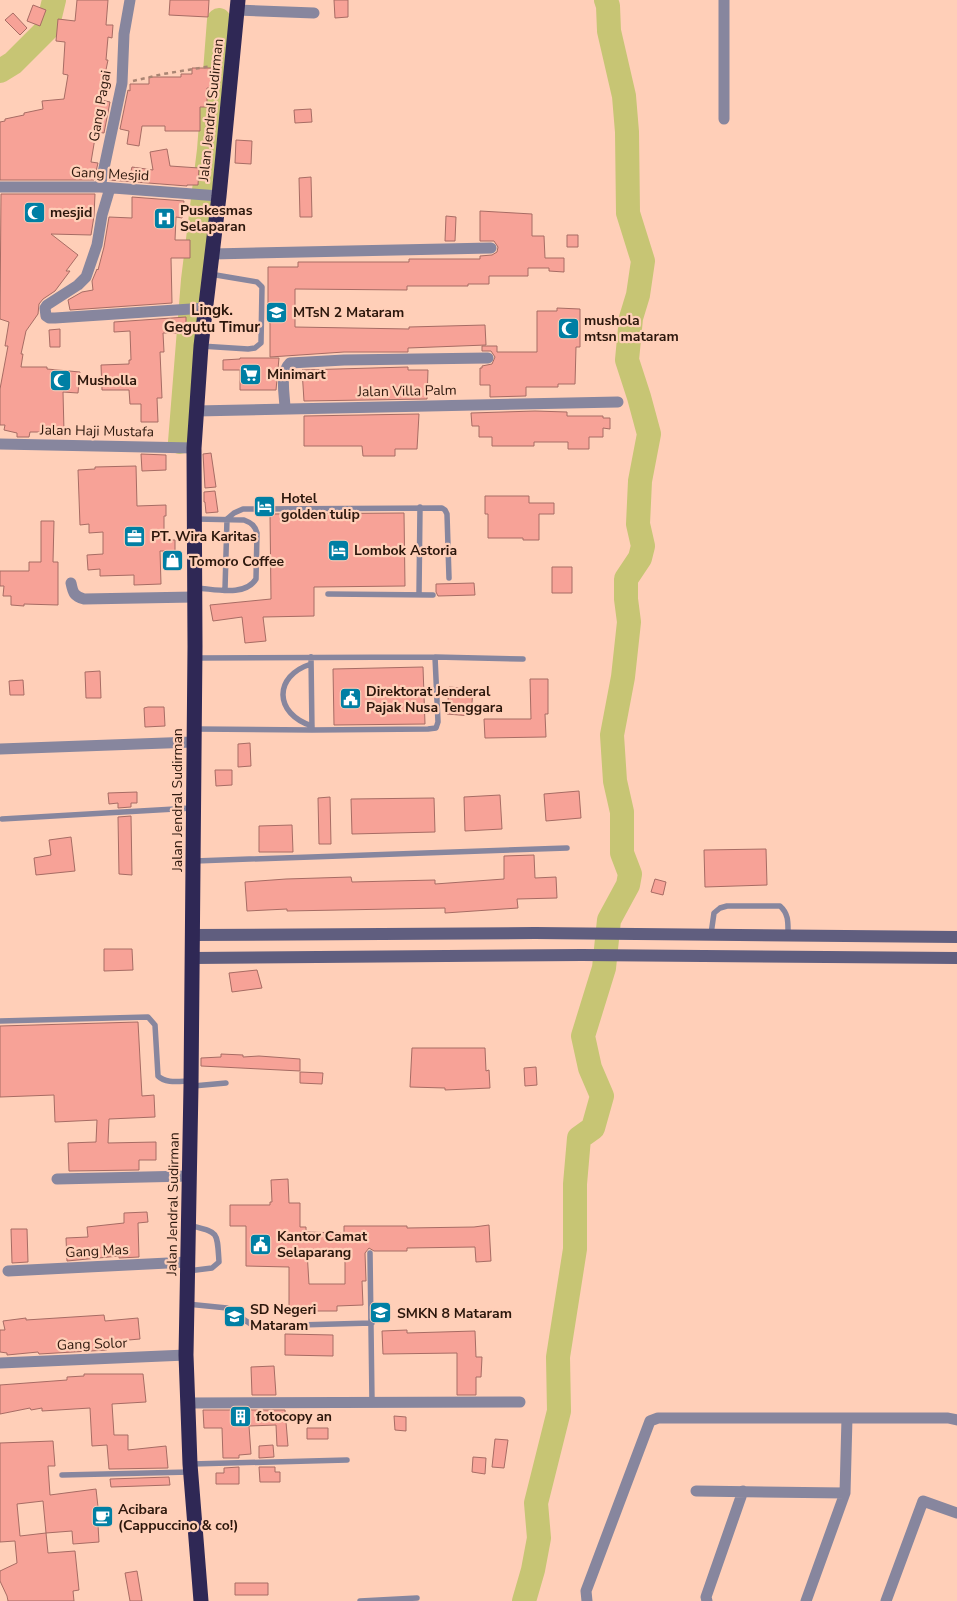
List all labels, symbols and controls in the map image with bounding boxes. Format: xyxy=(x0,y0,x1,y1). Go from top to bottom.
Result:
street label: Jalan Jendral Sudirman xyxy=(194,38,228,183)
street label: Gang Pagai xyxy=(84,69,116,143)
street label: Gang Mesjid xyxy=(70,162,150,186)
mosque icon: mesjid xyxy=(22,200,46,224)
place label: Puskesmas Selaparan xyxy=(180,201,253,236)
place label: mesjid xyxy=(50,203,92,222)
hospital icon: Puskesmas Selaparan xyxy=(152,206,176,230)
district label: Lingk. Gegutu Timur xyxy=(164,300,260,337)
school or university icon: MTsN 2 Mataram xyxy=(265,300,289,324)
place label: MTsN 2 Mataram xyxy=(293,303,404,322)
place label: mushola mtsn mataram xyxy=(584,311,679,346)
mosque icon: mushola mtsn mataram xyxy=(556,316,580,340)
supermarket icon: Minimart xyxy=(239,362,263,386)
place label: Minimart xyxy=(267,365,326,384)
mosque icon: Musholla xyxy=(49,368,73,392)
place label: Musholla xyxy=(77,371,137,390)
street label: Jalan Villa Palm xyxy=(356,381,457,401)
street label: Jalan Haji Mustafa xyxy=(39,420,154,441)
place label: Hotel golden tulip xyxy=(281,489,360,524)
hotel icon: Hotel golden tulip xyxy=(253,494,277,518)
office icon: PT. Wira Karitas xyxy=(123,524,147,548)
place label: PT. Wira Karitas xyxy=(151,527,257,546)
hotel icon: Lombok Astoria xyxy=(326,538,350,562)
place label: Lombok Astoria xyxy=(354,541,457,560)
shop icon: Tomoro Coffee xyxy=(161,549,185,573)
place label: Tomoro Coffee xyxy=(189,552,285,571)
place label: Direktorat Jenderal Pajak Nusa Tenggara xyxy=(366,682,503,717)
public building icon: Direktorat Jenderal Pajak Nusa Tenggara xyxy=(338,687,362,711)
street label: Jalan Jendral Sudirman xyxy=(168,728,187,873)
street label: Jalan Jendral Sudirman xyxy=(162,1132,184,1277)
place label: Kantor Camat Selaparang xyxy=(277,1227,368,1262)
public building icon: Kantor Camat Selaparang xyxy=(249,1232,273,1256)
street label: Gang Mas xyxy=(65,1240,129,1262)
place label: SD Negeri Mataram xyxy=(250,1300,316,1335)
school or university icon: SMKN 8 Mataram xyxy=(369,1301,393,1325)
place label: SMKN 8 Mataram xyxy=(397,1304,512,1323)
school or university icon: SD Negeri Mataram xyxy=(222,1305,246,1329)
street label: Gang Solor xyxy=(56,1333,128,1355)
building icon: fotocopy an xyxy=(228,1404,252,1428)
place label: fotocopy an xyxy=(256,1407,332,1426)
place label: Acibara (Cappuccino & co!) xyxy=(118,1500,238,1535)
cafe icon: Acibara (Cappuccino & co!) xyxy=(90,1505,114,1529)

